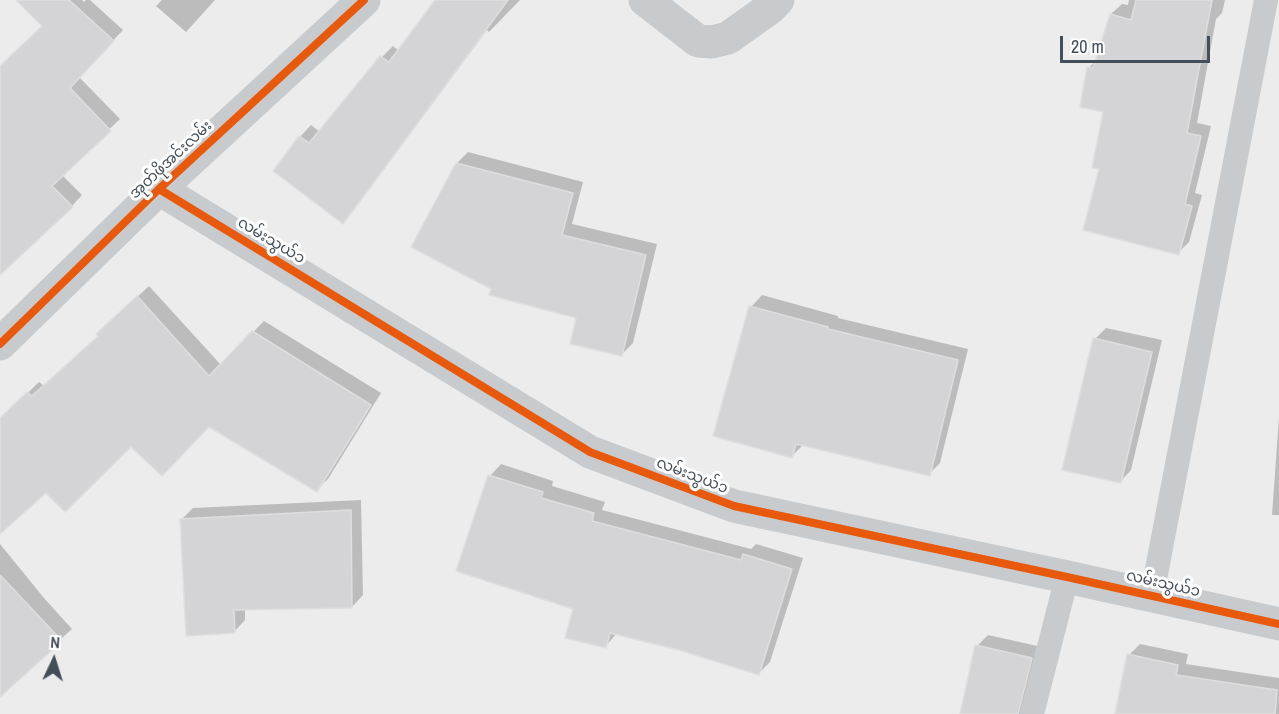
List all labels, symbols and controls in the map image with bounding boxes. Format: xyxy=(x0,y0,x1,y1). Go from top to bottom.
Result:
scale bar xyxy=(1063,24,1213,62)
text: 20 m xyxy=(1071,34,1104,59)
street label: အုတ်ဖိုအင်းလမ်း xyxy=(126,117,216,203)
street label: လမ်းသွယ်၁ xyxy=(234,214,308,268)
street label: လမ်းသွယ်၁ xyxy=(654,454,730,498)
street label: လမ်းသွယ်၁ xyxy=(1124,567,1202,601)
north arrow xyxy=(24,630,84,690)
text: N xyxy=(50,631,61,653)

